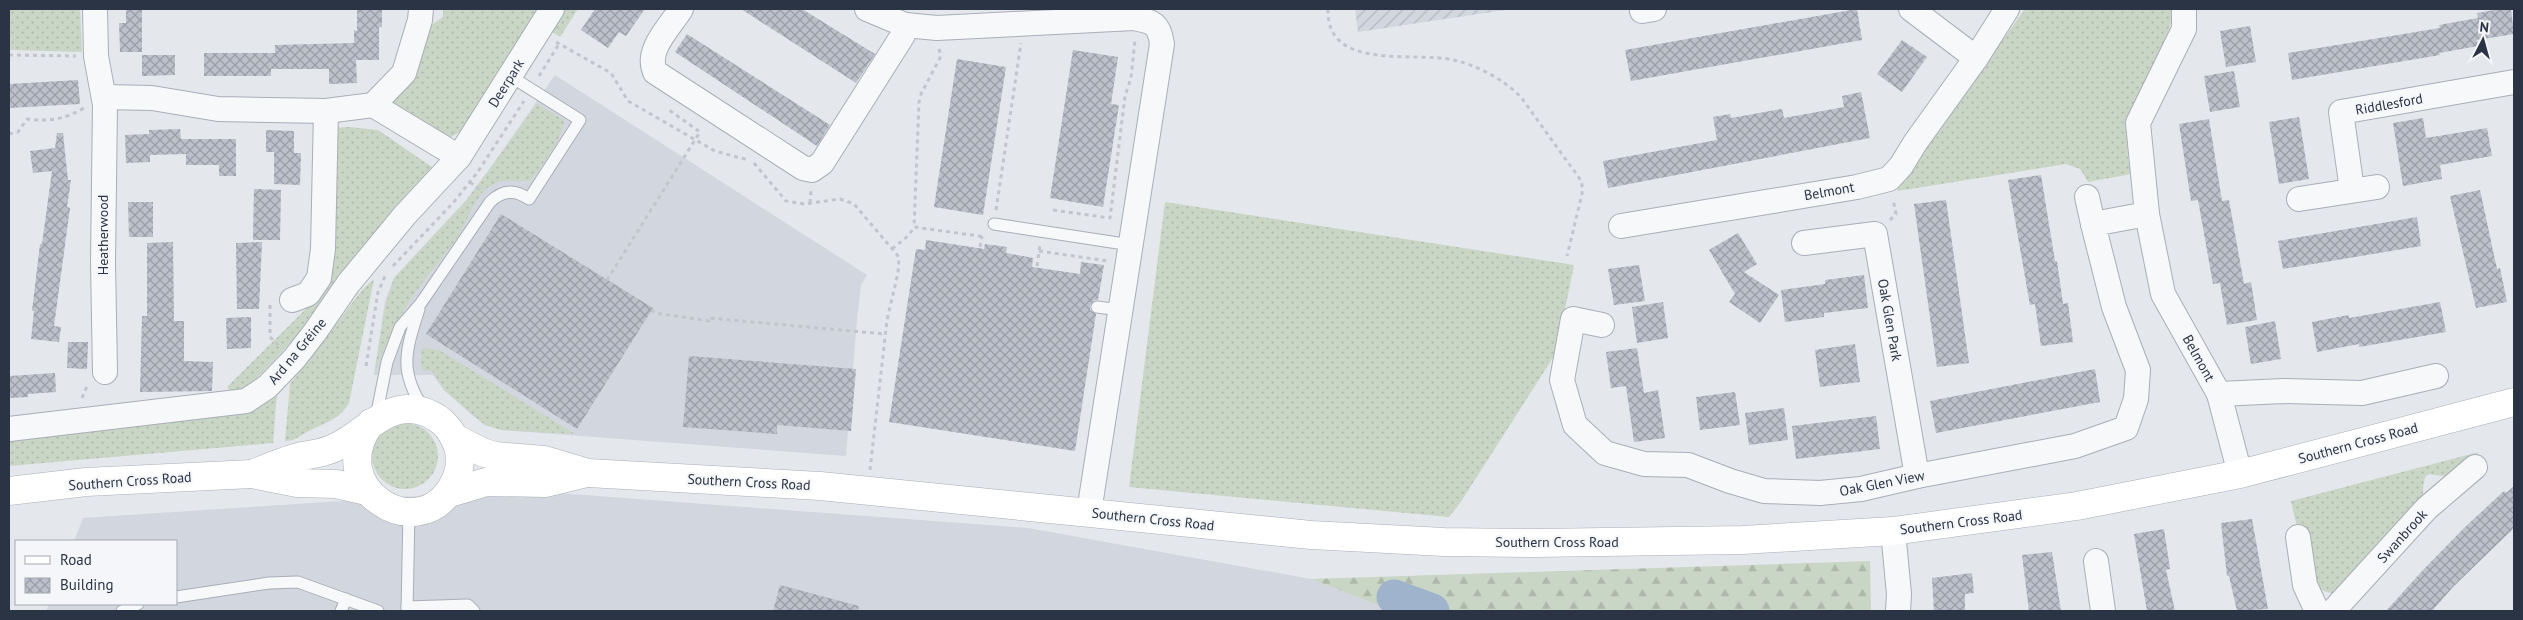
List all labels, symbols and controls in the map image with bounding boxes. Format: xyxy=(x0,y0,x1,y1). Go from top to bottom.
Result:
north arrow xyxy=(2458,15,2508,65)
text: N xyxy=(2479,18,2490,37)
street label: Deerpark xyxy=(484,55,528,111)
street label: Riddlesford xyxy=(2354,89,2424,119)
street label: Belmont xyxy=(1802,178,1856,204)
street label: Heatherwood xyxy=(94,195,112,275)
street label: Oak Glen Park xyxy=(1874,277,1906,363)
street label: Ard na Gréine xyxy=(264,314,330,388)
street label: Belmont xyxy=(2179,331,2219,385)
street label: Southern Cross Road xyxy=(2296,418,2420,468)
street label: Oak Glen View xyxy=(1838,466,1927,500)
street label: Southern Cross Road xyxy=(68,468,192,494)
street label: Southern Cross Road xyxy=(687,470,811,494)
street label: Southern Cross Road xyxy=(1091,504,1215,534)
street label: Swanbrook xyxy=(2373,505,2431,567)
street label: Southern Cross Road xyxy=(1899,506,2023,538)
street label: Southern Cross Road xyxy=(1495,533,1619,551)
legend xyxy=(15,540,178,605)
text: Road xyxy=(60,550,92,569)
text: Building xyxy=(60,575,114,594)

